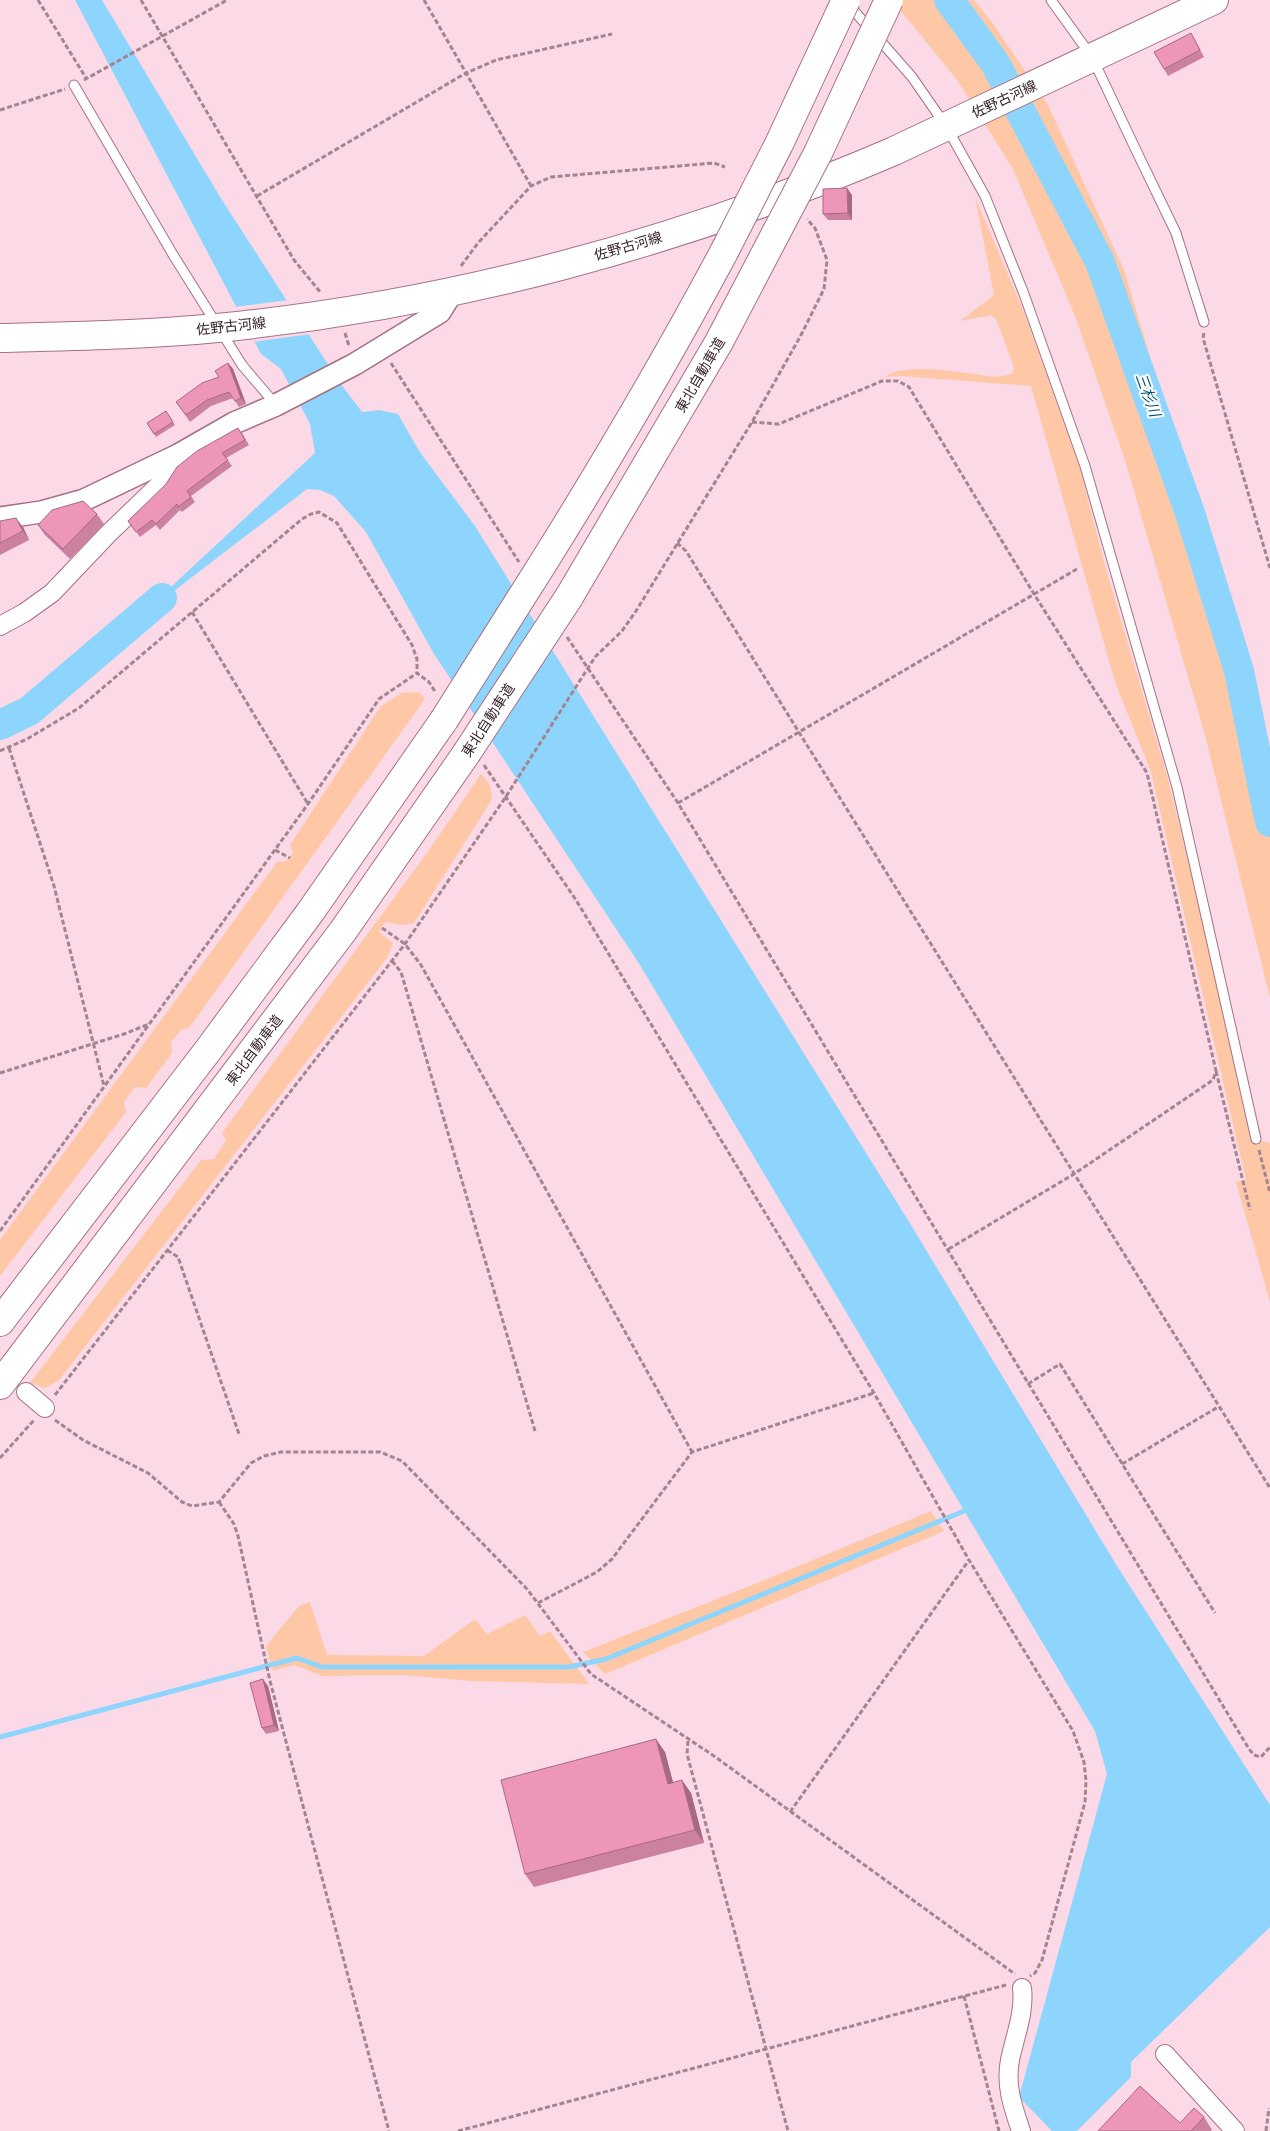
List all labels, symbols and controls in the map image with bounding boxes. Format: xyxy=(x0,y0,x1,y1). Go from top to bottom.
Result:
street label: 佐野古河線 xyxy=(969,77,1040,122)
street label: 佐野古河線 xyxy=(592,229,664,264)
street label: 佐野古河線 xyxy=(195,314,267,339)
street label: 東北自動車道 xyxy=(672,335,729,416)
water label: 三杉川 xyxy=(1132,371,1165,421)
street label: 東北自動車道 xyxy=(458,680,518,760)
street label: 東北自動車道 xyxy=(222,1012,286,1089)

